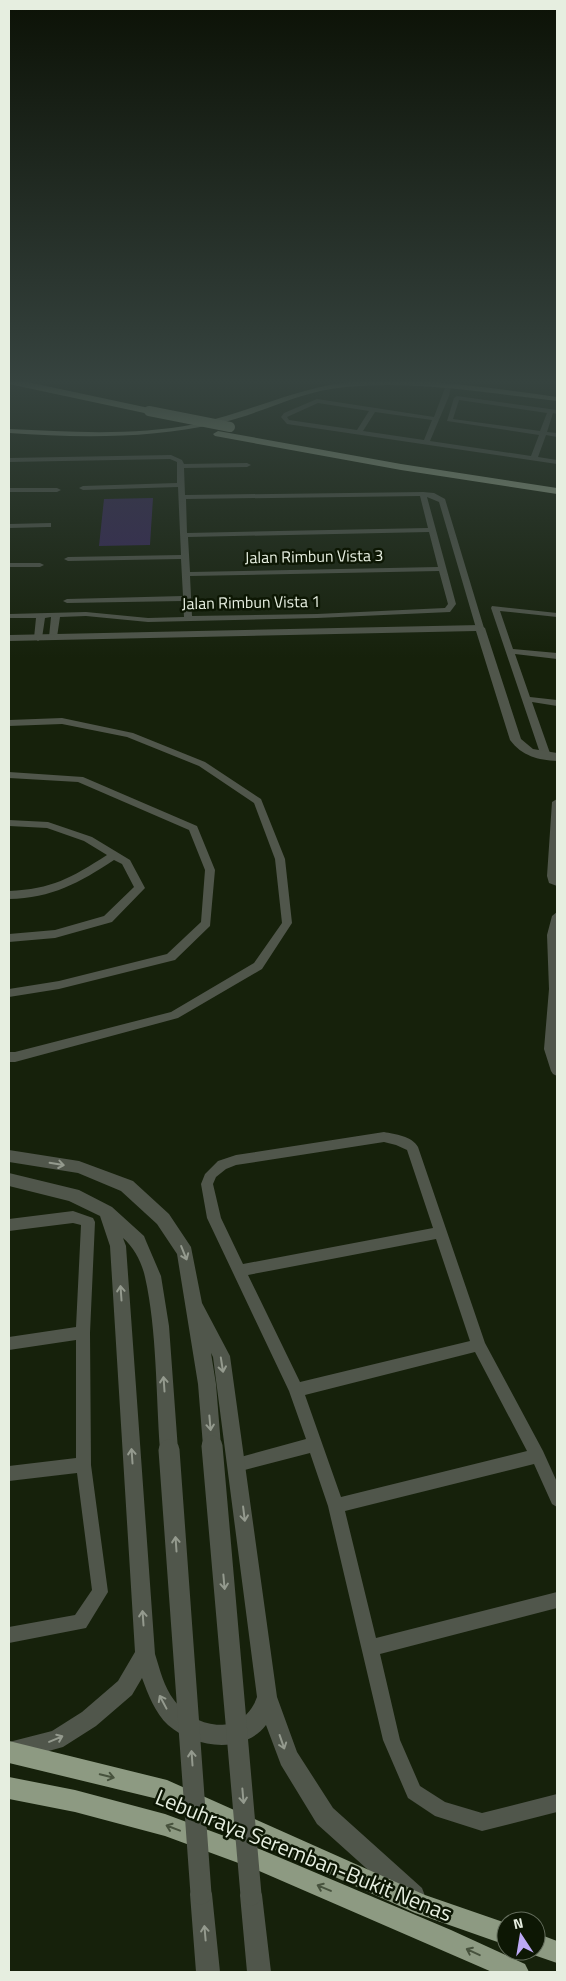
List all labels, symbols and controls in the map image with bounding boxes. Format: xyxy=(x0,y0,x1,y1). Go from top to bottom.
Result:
street label: Jalan Rimbun Vista 3 xyxy=(245,543,383,569)
street label: Jalan Rimbun Vista 1 xyxy=(182,589,320,615)
one-way arrow xyxy=(49,1159,65,1169)
one-way arrow xyxy=(179,1245,189,1260)
one-way arrow xyxy=(116,1286,125,1302)
one-way arrow xyxy=(218,1357,228,1373)
one-way arrow xyxy=(160,1376,169,1392)
one-way arrow xyxy=(205,1415,215,1431)
one-way arrow xyxy=(127,1448,137,1464)
one-way arrow xyxy=(239,1505,249,1521)
one-way arrow xyxy=(171,1536,180,1552)
one-way arrow xyxy=(219,1574,229,1590)
one-way arrow xyxy=(139,1610,148,1626)
one-way arrow xyxy=(158,1695,168,1709)
one-way arrow xyxy=(48,1734,63,1743)
one-way arrow xyxy=(278,1734,287,1749)
one-way arrow xyxy=(187,1751,196,1767)
one-way arrow xyxy=(98,1772,114,1781)
street label: Lebuhraya Seremban-Bukit Nenas xyxy=(150,1780,458,1930)
one-way arrow xyxy=(238,1788,248,1804)
one-way arrow xyxy=(165,1822,180,1831)
one-way arrow xyxy=(317,1882,332,1892)
north arrow xyxy=(496,1911,546,1961)
text: N xyxy=(511,1912,525,1934)
one-way arrow xyxy=(200,1926,210,1942)
one-way arrow xyxy=(466,1946,481,1956)

